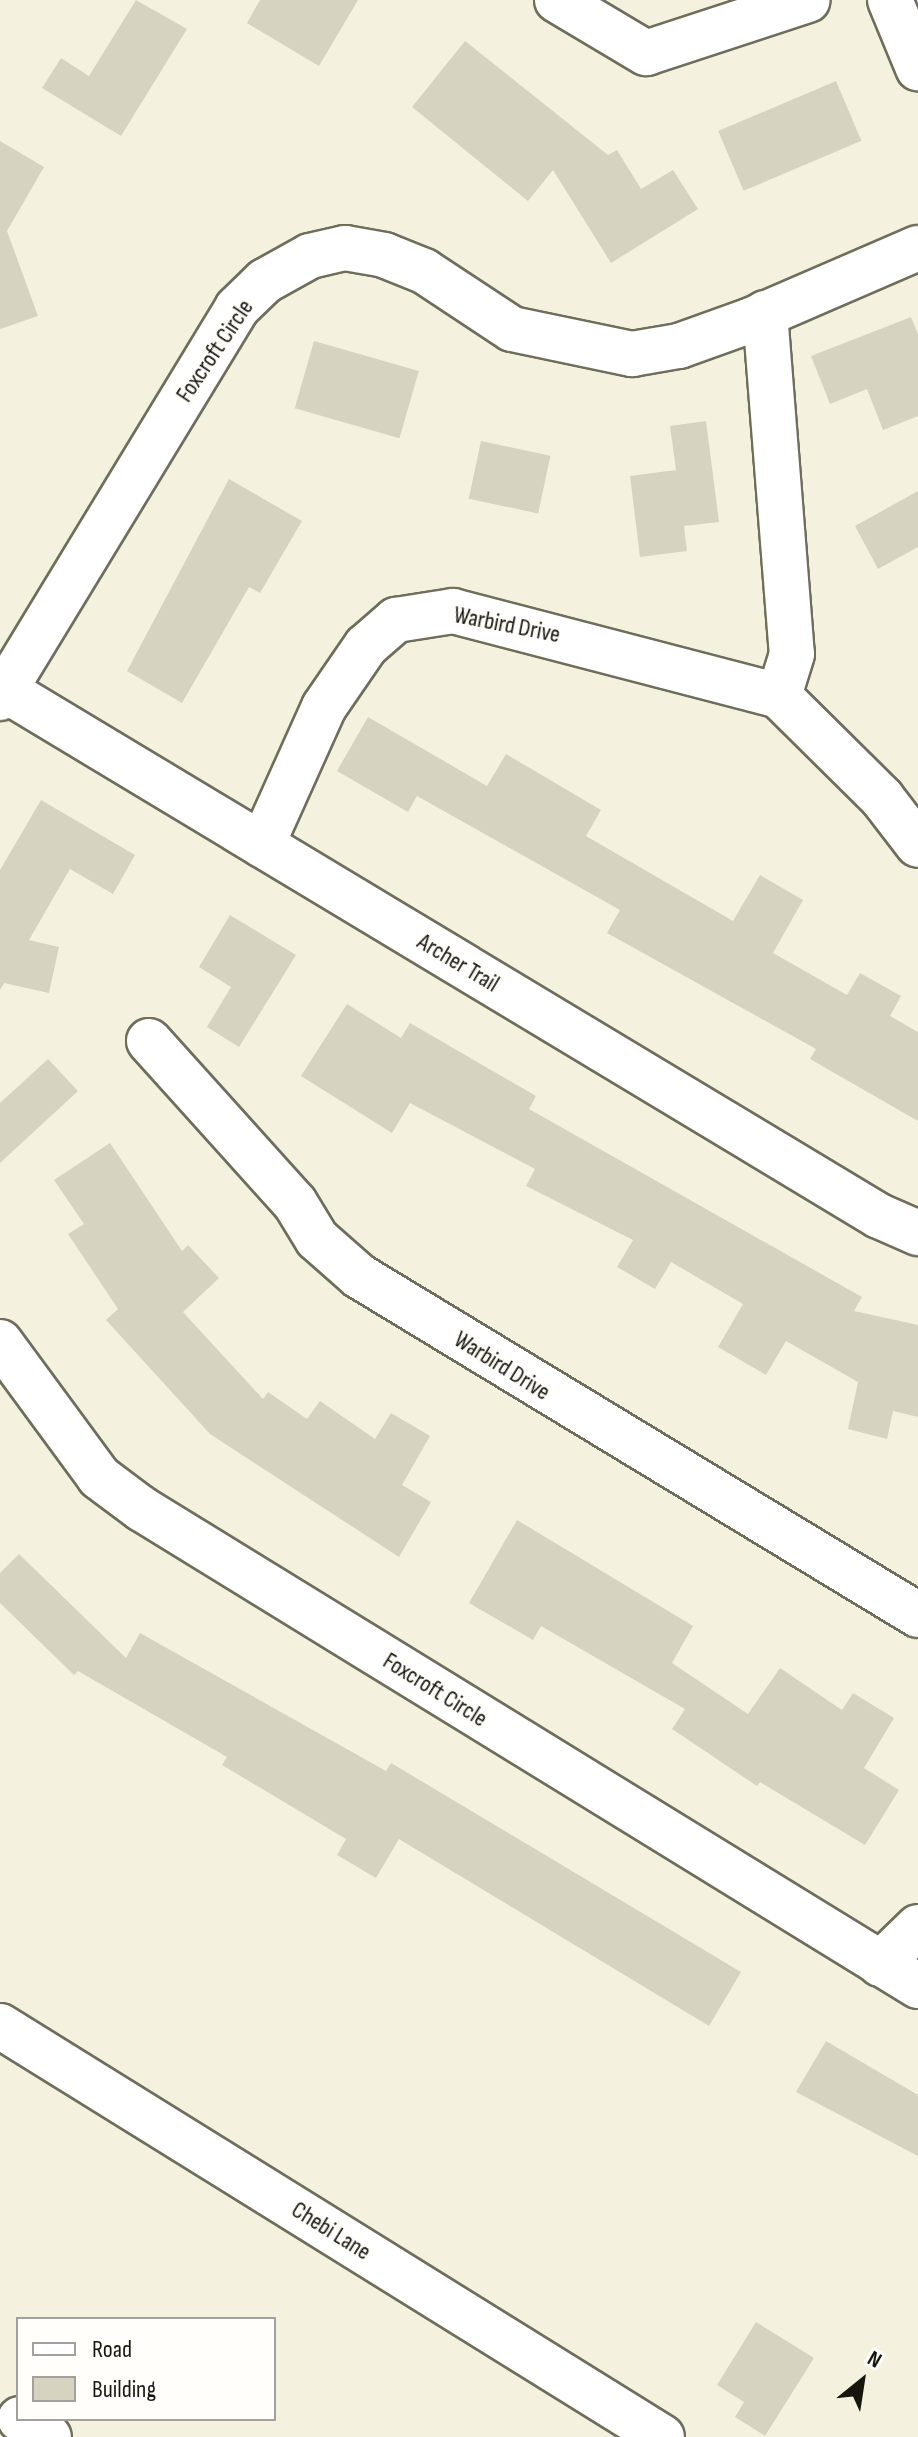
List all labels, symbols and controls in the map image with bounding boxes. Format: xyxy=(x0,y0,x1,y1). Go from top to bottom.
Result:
street label: Foxcroft Circle xyxy=(170,294,260,408)
street label: Warbird Drive xyxy=(451,601,563,649)
street label: Archer Trail xyxy=(412,927,504,999)
street label: Warbird Drive xyxy=(449,1325,555,1407)
street label: Foxcroft Circle xyxy=(378,1647,492,1733)
street label: Chebi Lane xyxy=(286,2196,376,2266)
legend xyxy=(16,2317,276,2421)
text: Road xyxy=(92,2335,132,2364)
north arrow xyxy=(822,2341,902,2421)
text: N xyxy=(862,2345,886,2374)
text: Building xyxy=(92,2375,156,2404)

